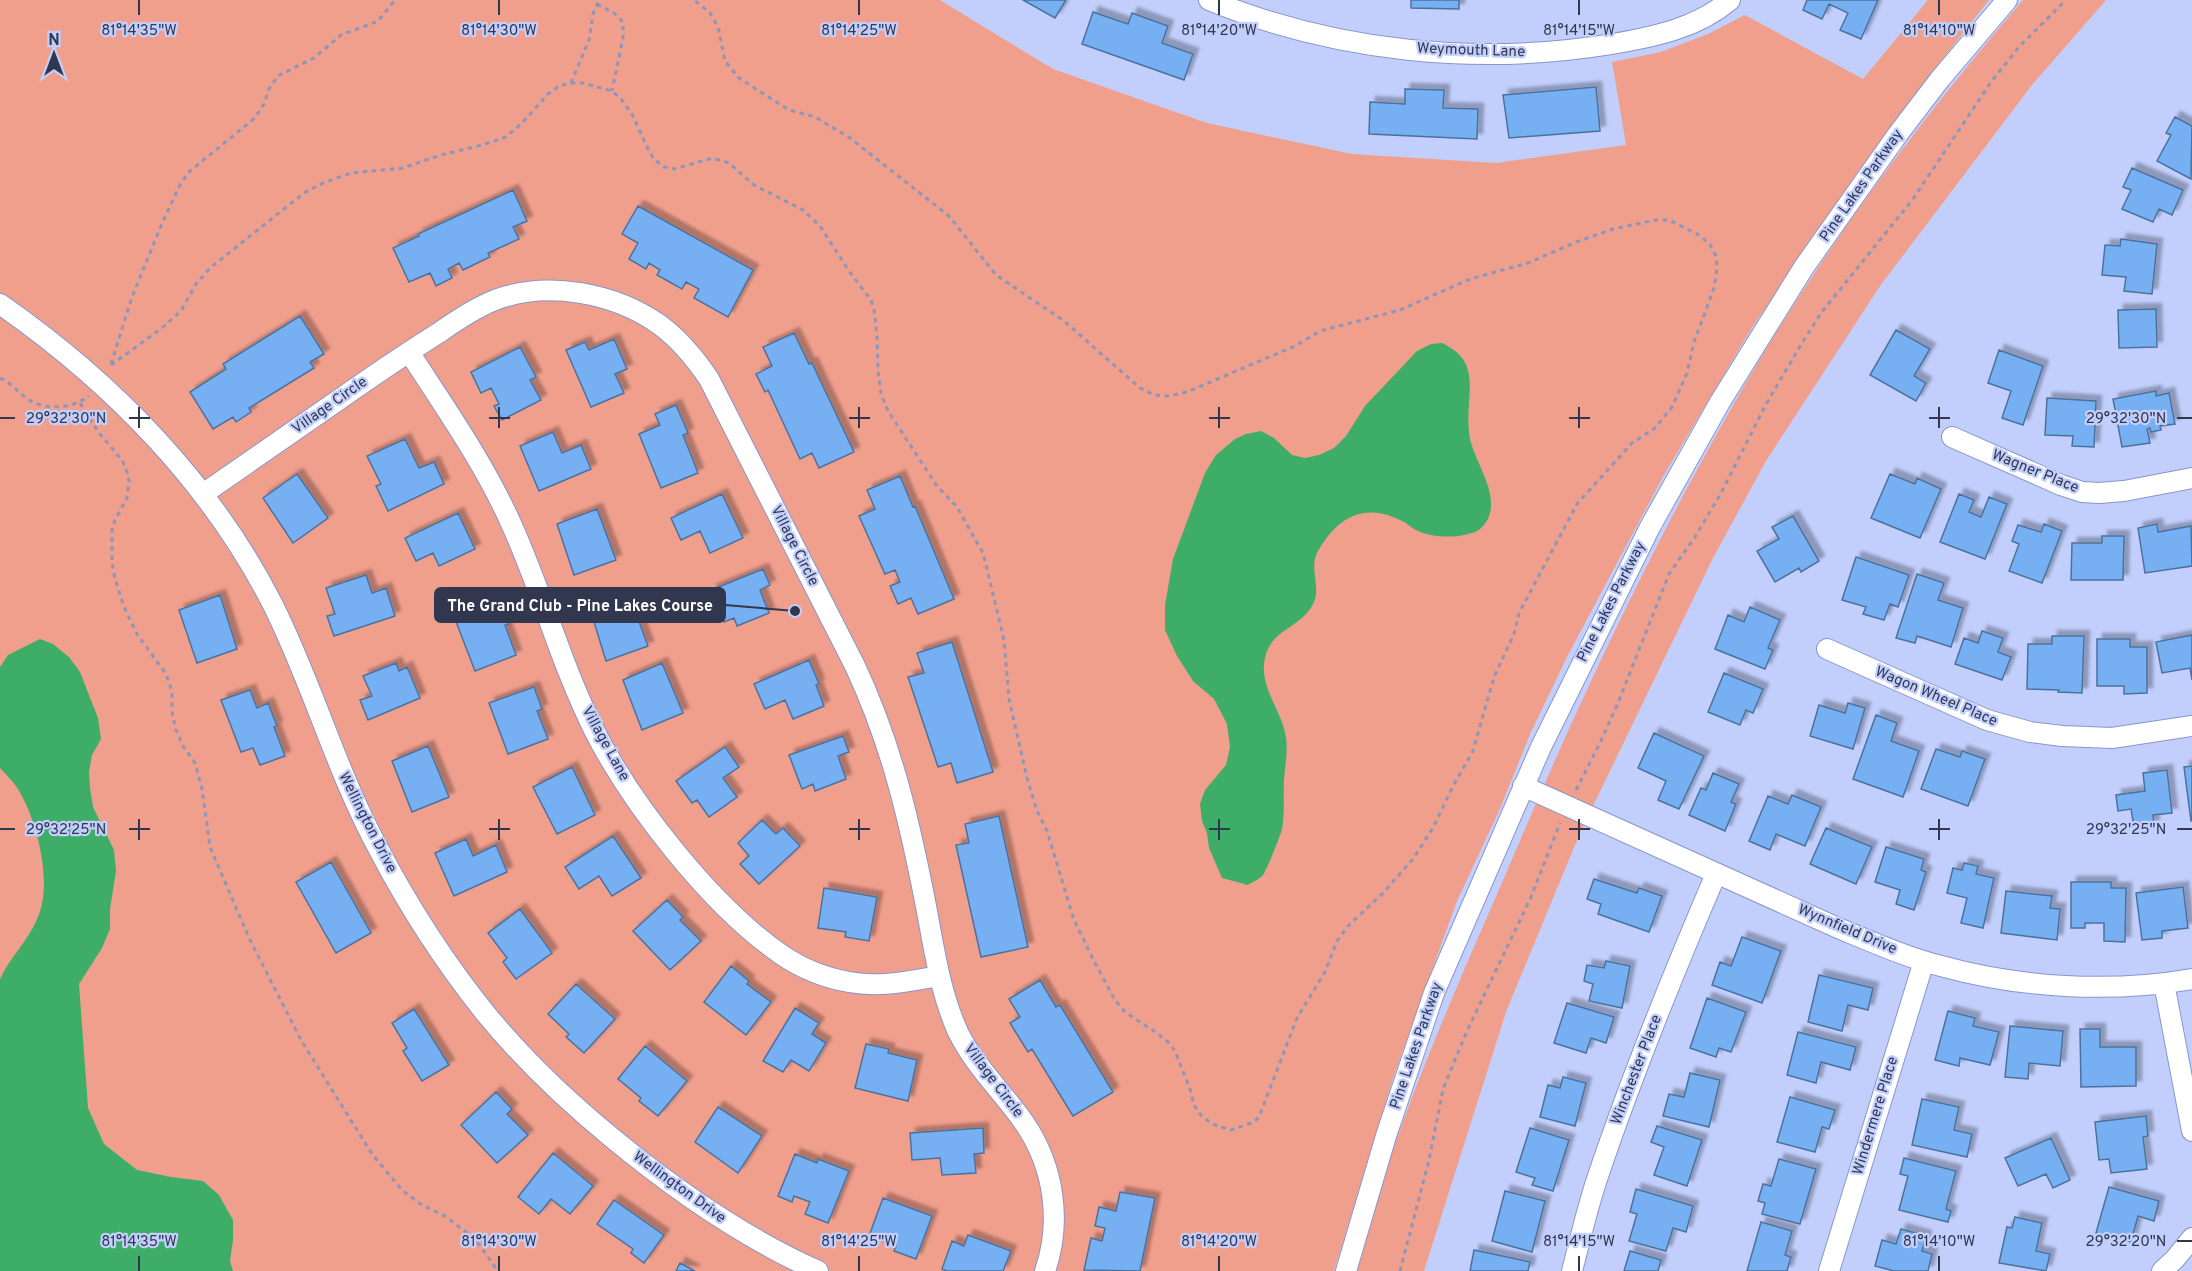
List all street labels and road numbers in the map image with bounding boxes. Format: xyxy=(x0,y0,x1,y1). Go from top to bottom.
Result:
street label: Weymouth Lane xyxy=(1416,40,1526,62)
street label: Pine Lakes Parkway xyxy=(1816,126,1908,246)
street label: Village Circle xyxy=(289,373,371,439)
street label: Wagner Place xyxy=(1989,446,2081,498)
street label: Village Circle xyxy=(766,502,822,590)
street label: Pine Lakes Parkway xyxy=(1573,538,1651,666)
street label: Wagon Wheel Place xyxy=(1872,663,2000,731)
street label: Village Lane xyxy=(577,703,633,785)
street label: Wellington Drive xyxy=(333,769,401,877)
street label: Wynnfield Drive xyxy=(1795,901,1899,959)
street label: Pine Lakes Parkway xyxy=(1386,980,1448,1112)
street label: Winchester Place xyxy=(1607,1012,1667,1128)
street label: Village Circle xyxy=(959,1040,1027,1122)
street label: Windermere Place xyxy=(1849,1054,1903,1178)
street label: Wellington Drive xyxy=(629,1148,729,1228)

